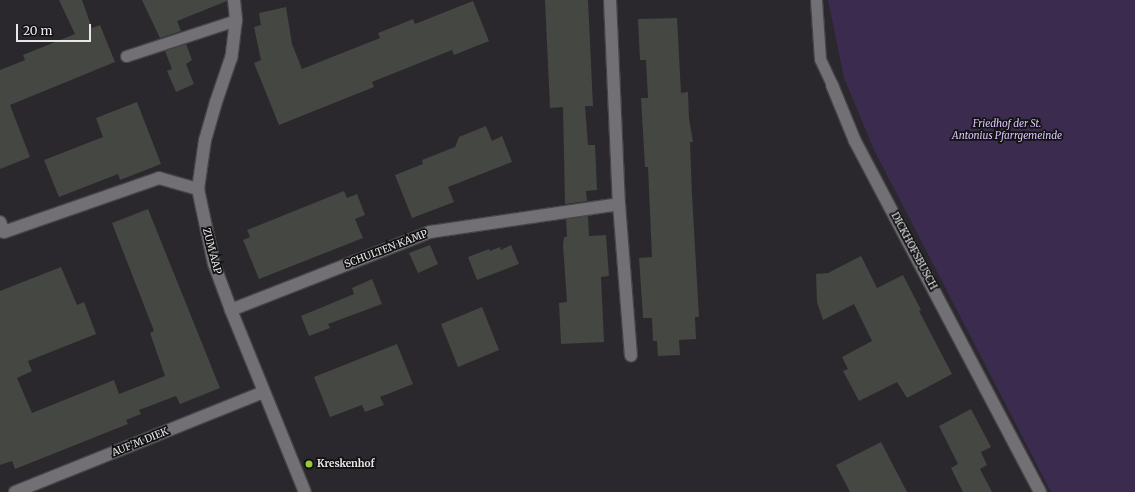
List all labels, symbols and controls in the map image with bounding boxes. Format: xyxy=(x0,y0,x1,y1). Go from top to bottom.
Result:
scale bar xyxy=(18,16,93,42)
text: 20 m xyxy=(23,23,52,38)
park label: Friedhof der St. Antonius Pfarrgemeinde xyxy=(952,117,1062,140)
street label: DICKHOFSBUSCH xyxy=(889,210,939,292)
street label: ZUM AAP xyxy=(200,227,224,275)
street label: SCHULTEN KAMP xyxy=(343,228,429,270)
street label: AUF'M DIEK xyxy=(110,425,170,459)
place label: Kreskenhof xyxy=(317,458,374,470)
marker: Kreskenhof xyxy=(304,459,314,469)

